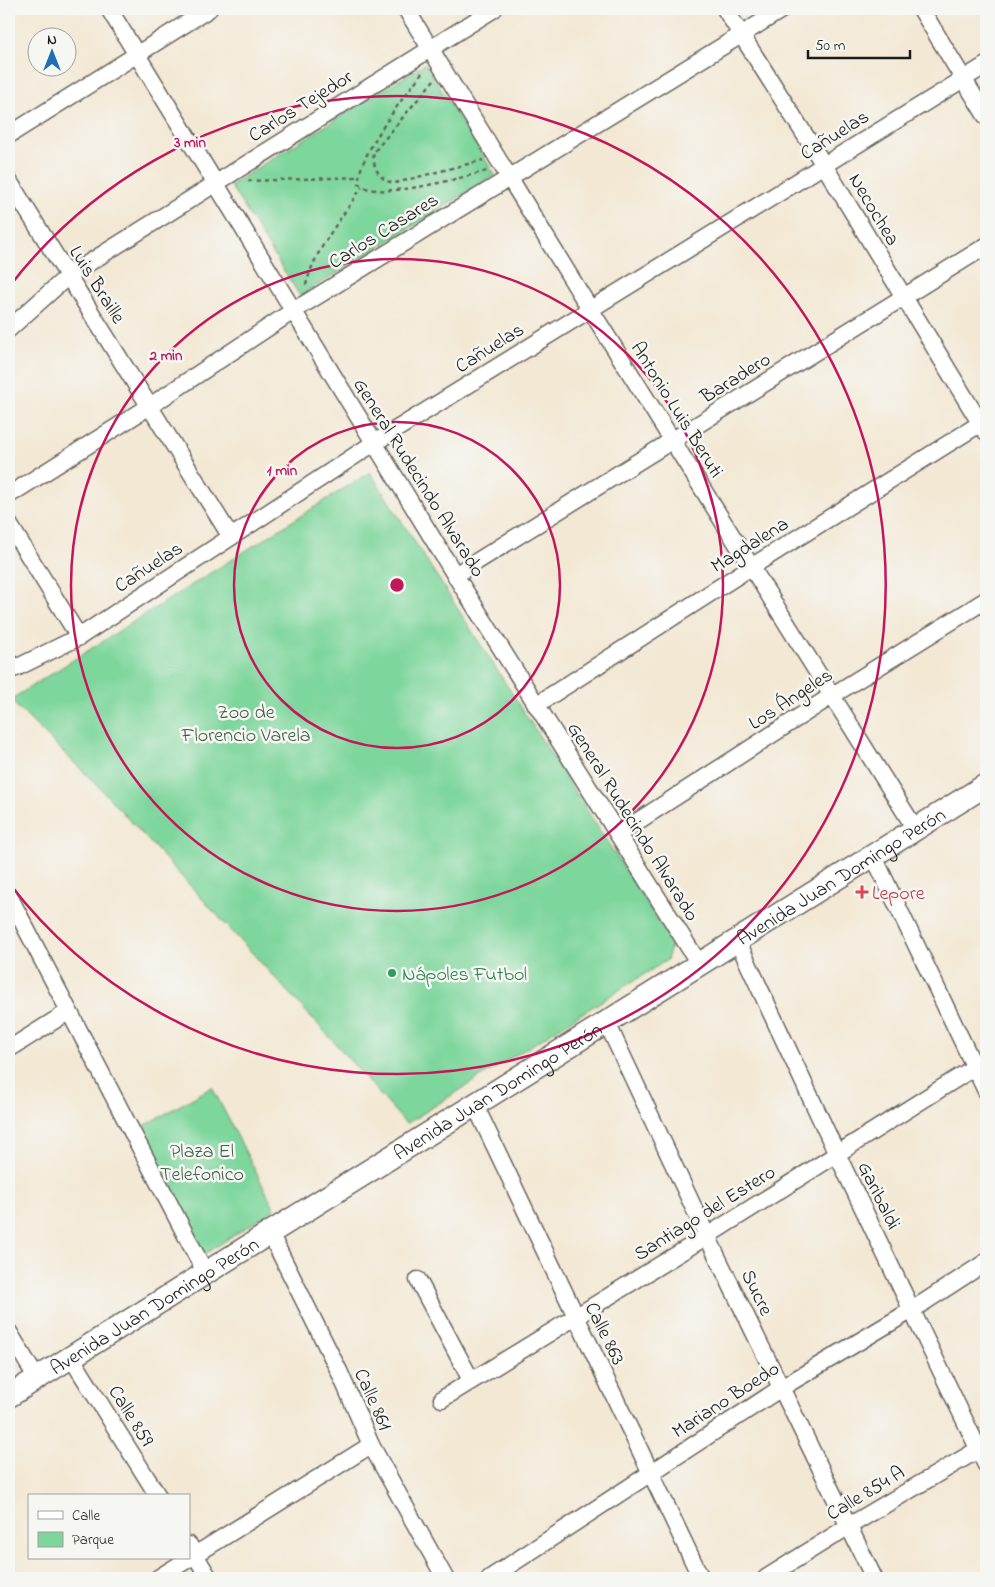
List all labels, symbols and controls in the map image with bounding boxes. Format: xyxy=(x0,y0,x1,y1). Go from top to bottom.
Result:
north arrow xyxy=(28,28,78,78)
scale bar xyxy=(808,28,910,60)
text: N xyxy=(47,30,57,51)
text: 50 m xyxy=(815,35,846,57)
street label: Carlos Tejedor xyxy=(244,63,360,151)
street label: Cañuelas xyxy=(795,104,875,169)
text: 3 min xyxy=(173,132,206,154)
street label: Necochea xyxy=(840,169,906,252)
street label: Carlos Casares xyxy=(324,187,445,278)
street label: Luis Braille xyxy=(60,241,131,330)
street label: Cañuelas xyxy=(450,317,530,382)
street label: Antonio Luis Beruti xyxy=(622,336,730,484)
text: 2 min xyxy=(149,345,183,367)
street label: Baradero xyxy=(695,346,777,413)
street label: General Rudecindo Alvarado xyxy=(345,373,491,584)
text: 1 min xyxy=(267,460,298,482)
street label: Magdalena xyxy=(706,511,795,582)
street label: Cañuelas xyxy=(109,535,189,601)
centre of rings xyxy=(388,576,406,594)
street label: Los Ángeles xyxy=(743,662,840,739)
park label: Zoo de Florencio Varela xyxy=(180,699,311,751)
street label: General Rudecindo Alvarado xyxy=(559,717,705,928)
street label: Avenida Juan Domingo Perón xyxy=(732,802,952,954)
place label: Lepore xyxy=(872,880,925,909)
marker: Lepore xyxy=(856,886,868,898)
place label: Nápoles Futbol xyxy=(402,961,527,990)
marker: Nápoles Futbol xyxy=(386,967,398,979)
street label: Avenida Juan Domingo Perón xyxy=(389,1016,609,1169)
park label: Plaza El Telefonico xyxy=(160,1138,244,1190)
street label: Garibaldi xyxy=(849,1157,907,1235)
street label: Santiago del Estero xyxy=(629,1159,782,1270)
street label: Avenida Juan Domingo Perón xyxy=(45,1231,265,1384)
street label: Sucre xyxy=(732,1265,779,1321)
street label: Calle 863 xyxy=(576,1298,631,1371)
street label: Mariano Boedo xyxy=(667,1355,786,1447)
street label: Calle 861 xyxy=(345,1364,398,1436)
street label: Calle 859 xyxy=(100,1380,160,1453)
street label: Calle 854 A xyxy=(822,1459,911,1529)
legend xyxy=(28,1494,190,1560)
text: Calle xyxy=(72,1505,100,1527)
text: Parque xyxy=(72,1529,114,1551)

